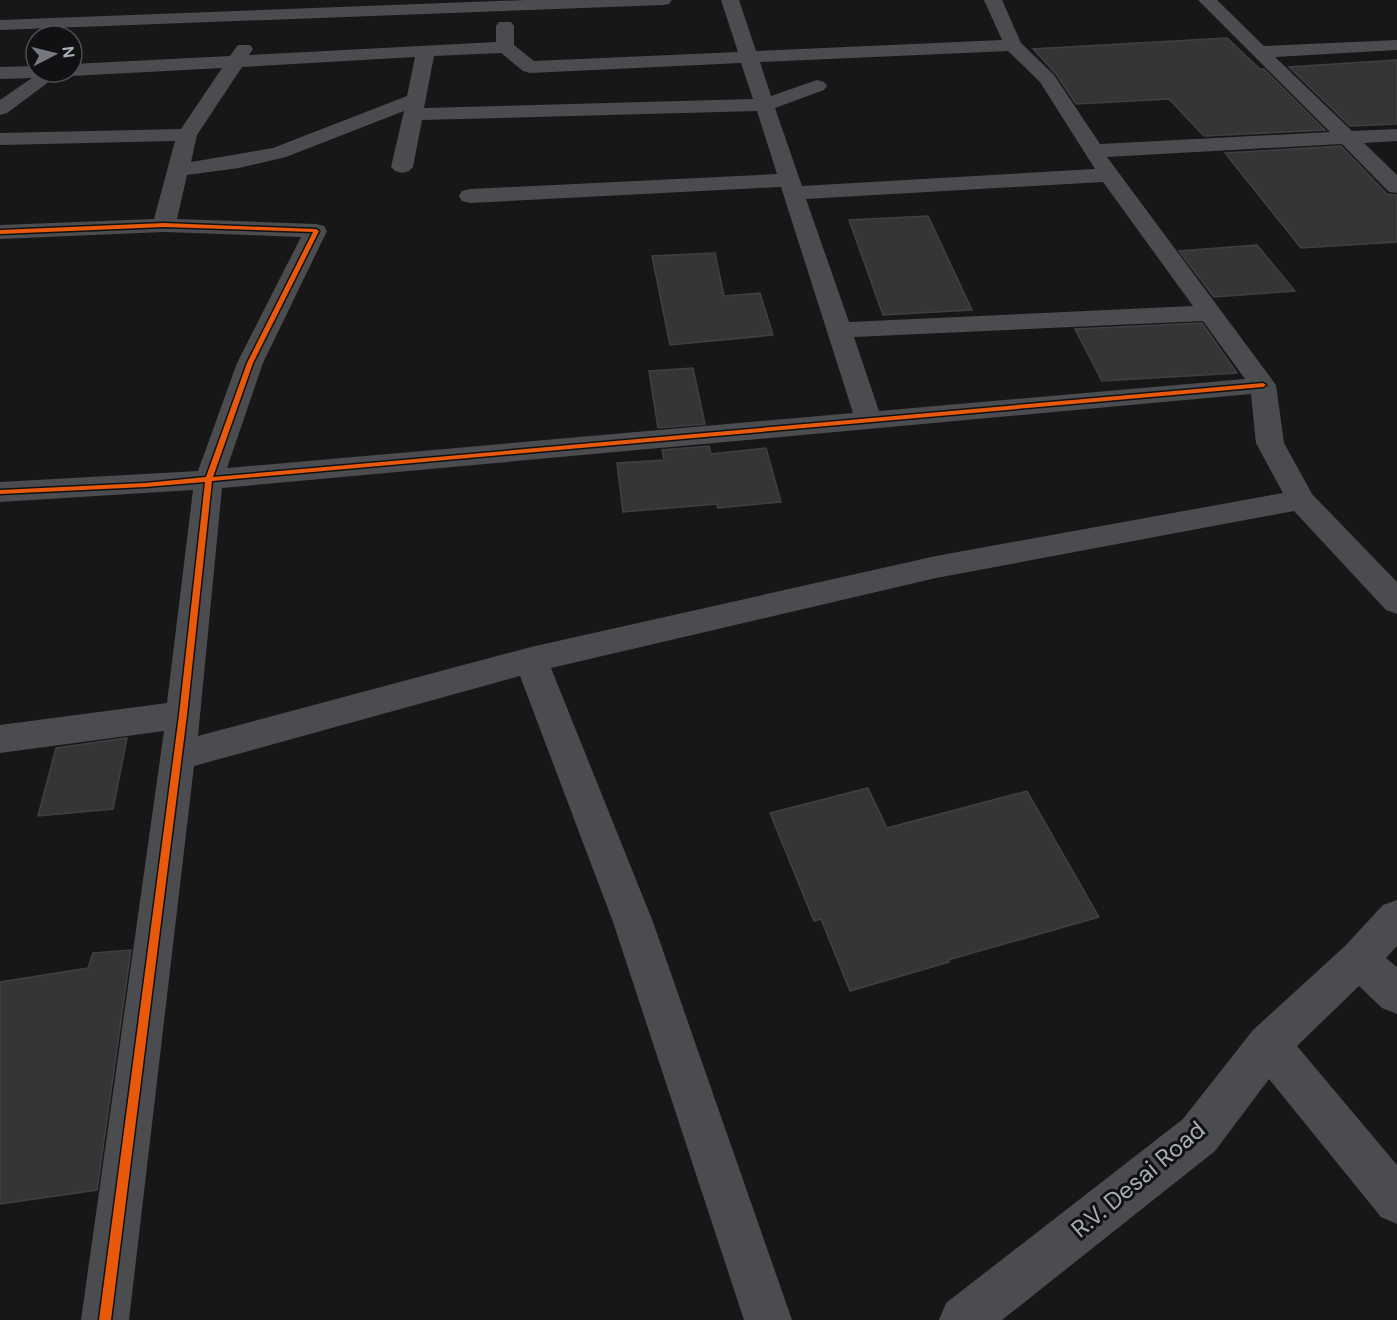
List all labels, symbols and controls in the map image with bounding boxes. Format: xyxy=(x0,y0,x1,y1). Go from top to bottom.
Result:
north arrow xyxy=(24,24,84,84)
text: N xyxy=(57,45,80,59)
street label: R.V. Desai Road xyxy=(1065,1114,1211,1244)

